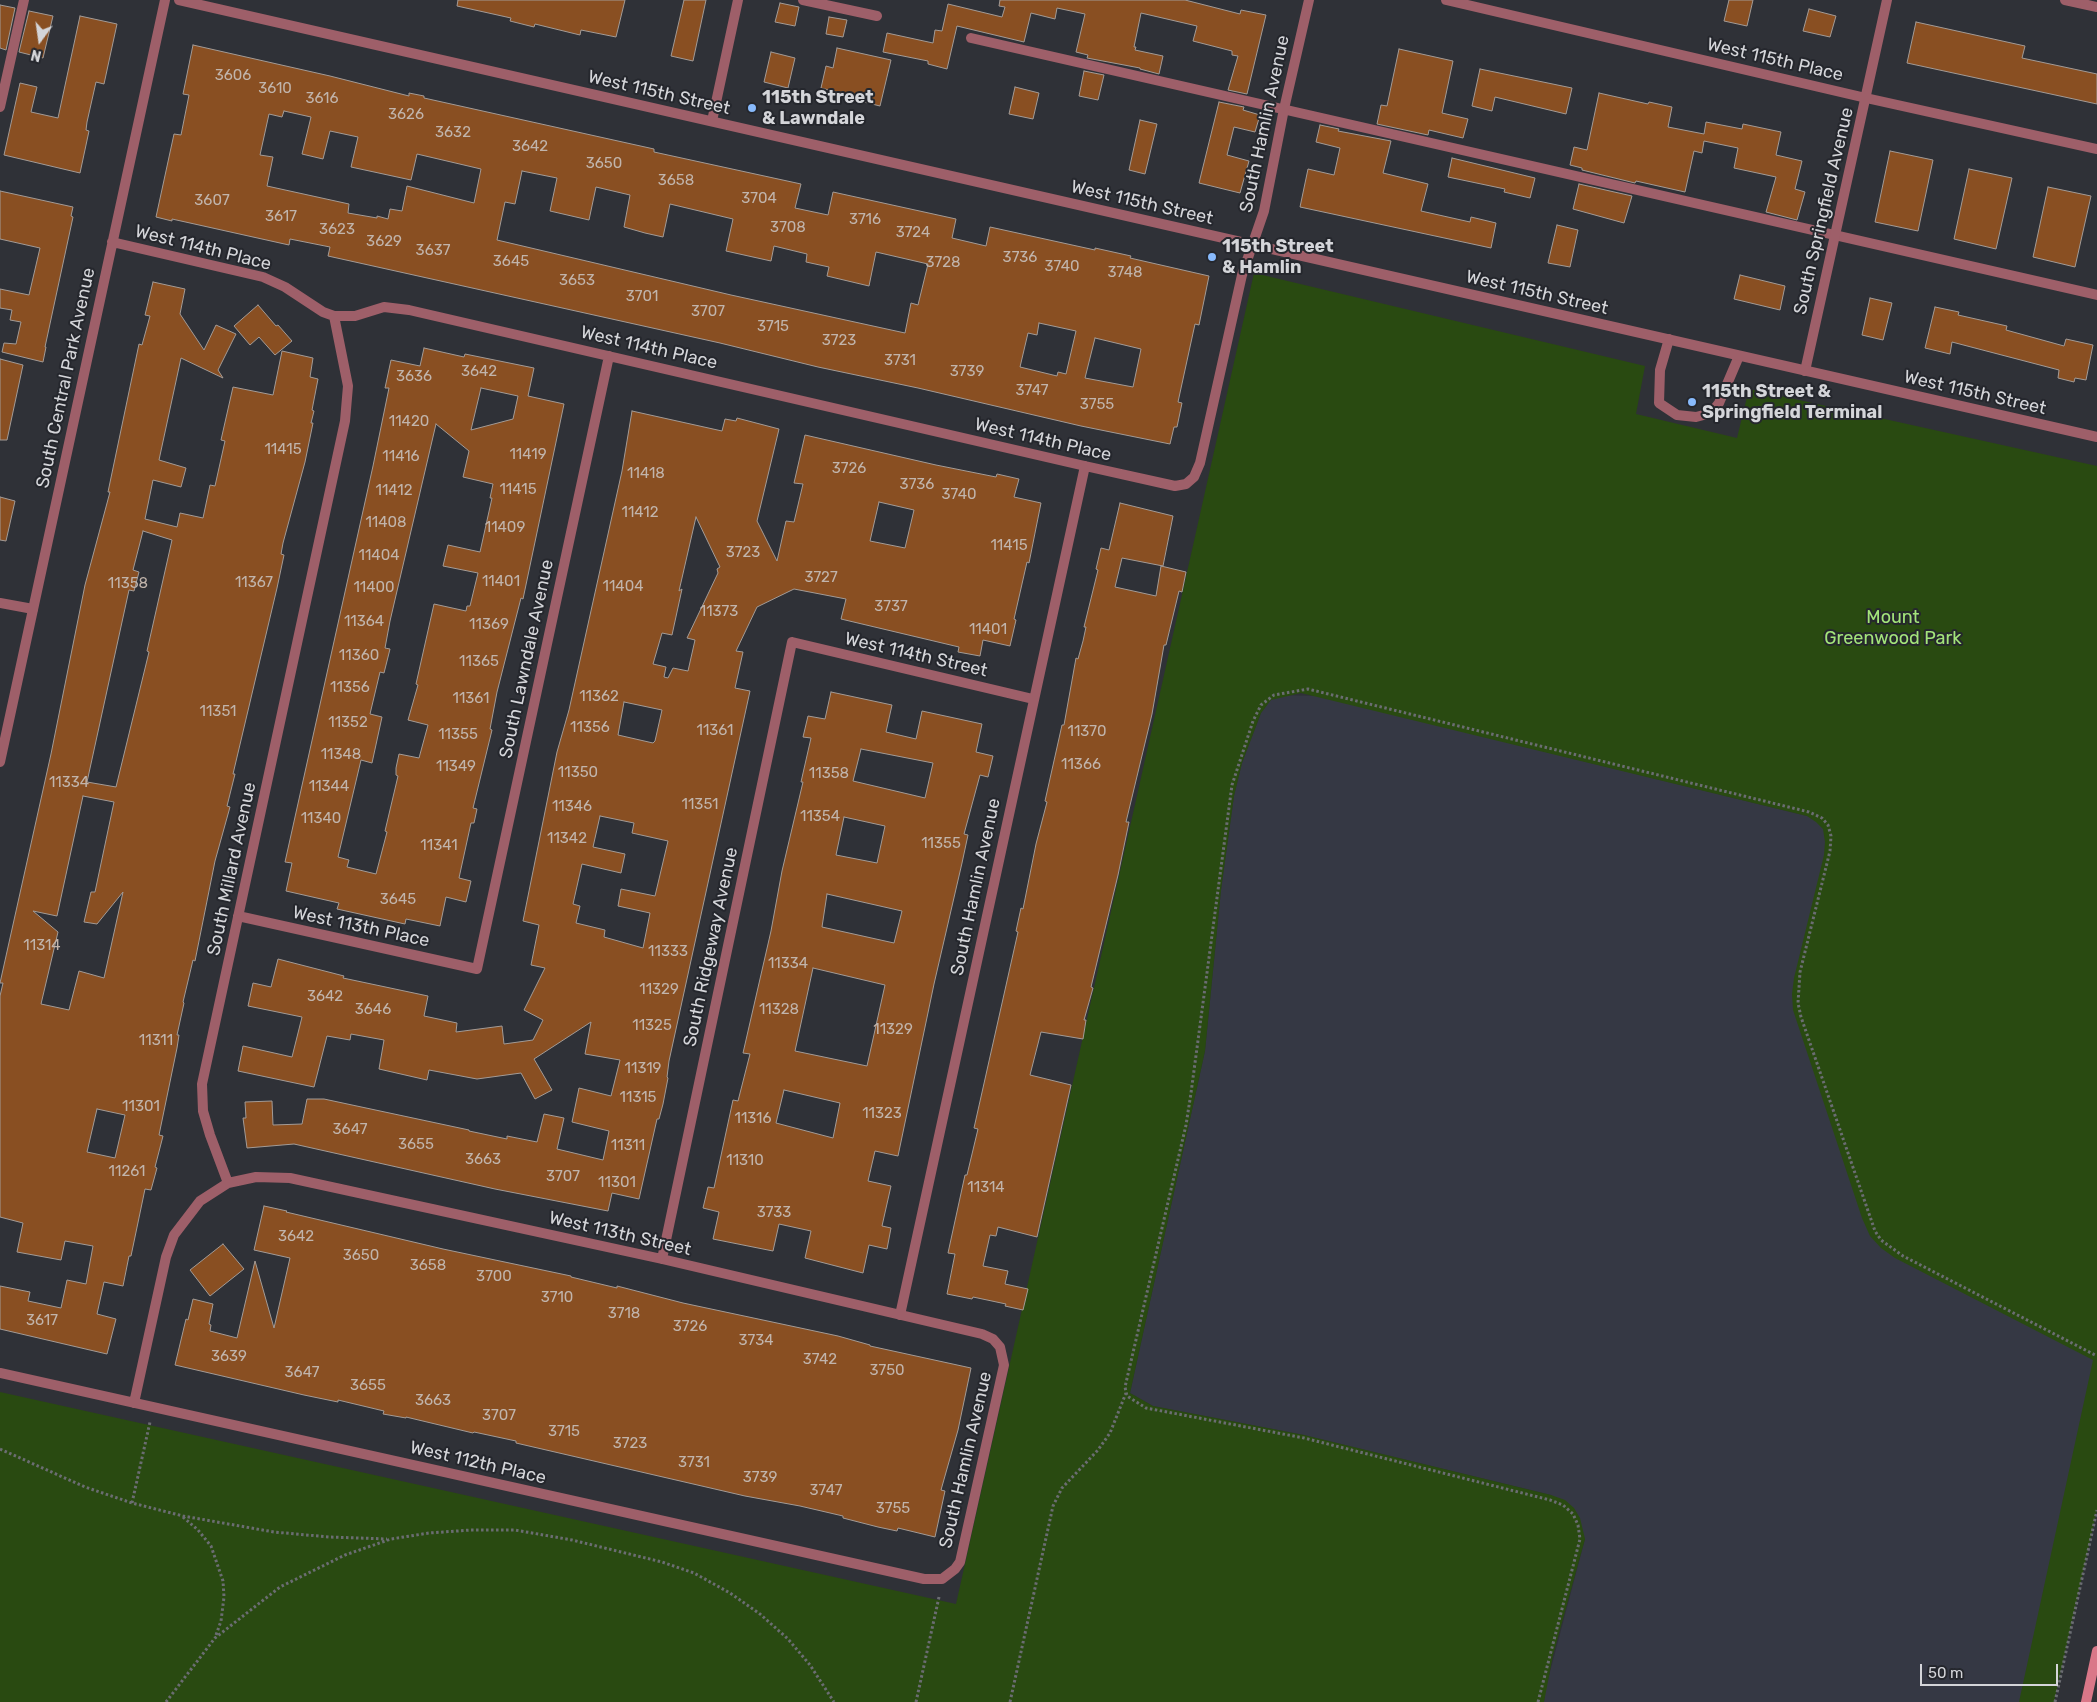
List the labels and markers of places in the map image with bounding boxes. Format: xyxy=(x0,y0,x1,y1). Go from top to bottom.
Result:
place label: 115th Street & Lawndale xyxy=(762,87,874,130)
marker: 115th Street & Lawndale xyxy=(746,102,758,114)
place label: 115th Street & Hamlin xyxy=(1222,236,1334,278)
marker: 115th Street & Hamlin xyxy=(1206,251,1218,263)
place label: 115th Street & Springfield Terminal xyxy=(1702,381,1882,424)
marker: 115th Street & Springfield Terminal xyxy=(1686,396,1698,408)

